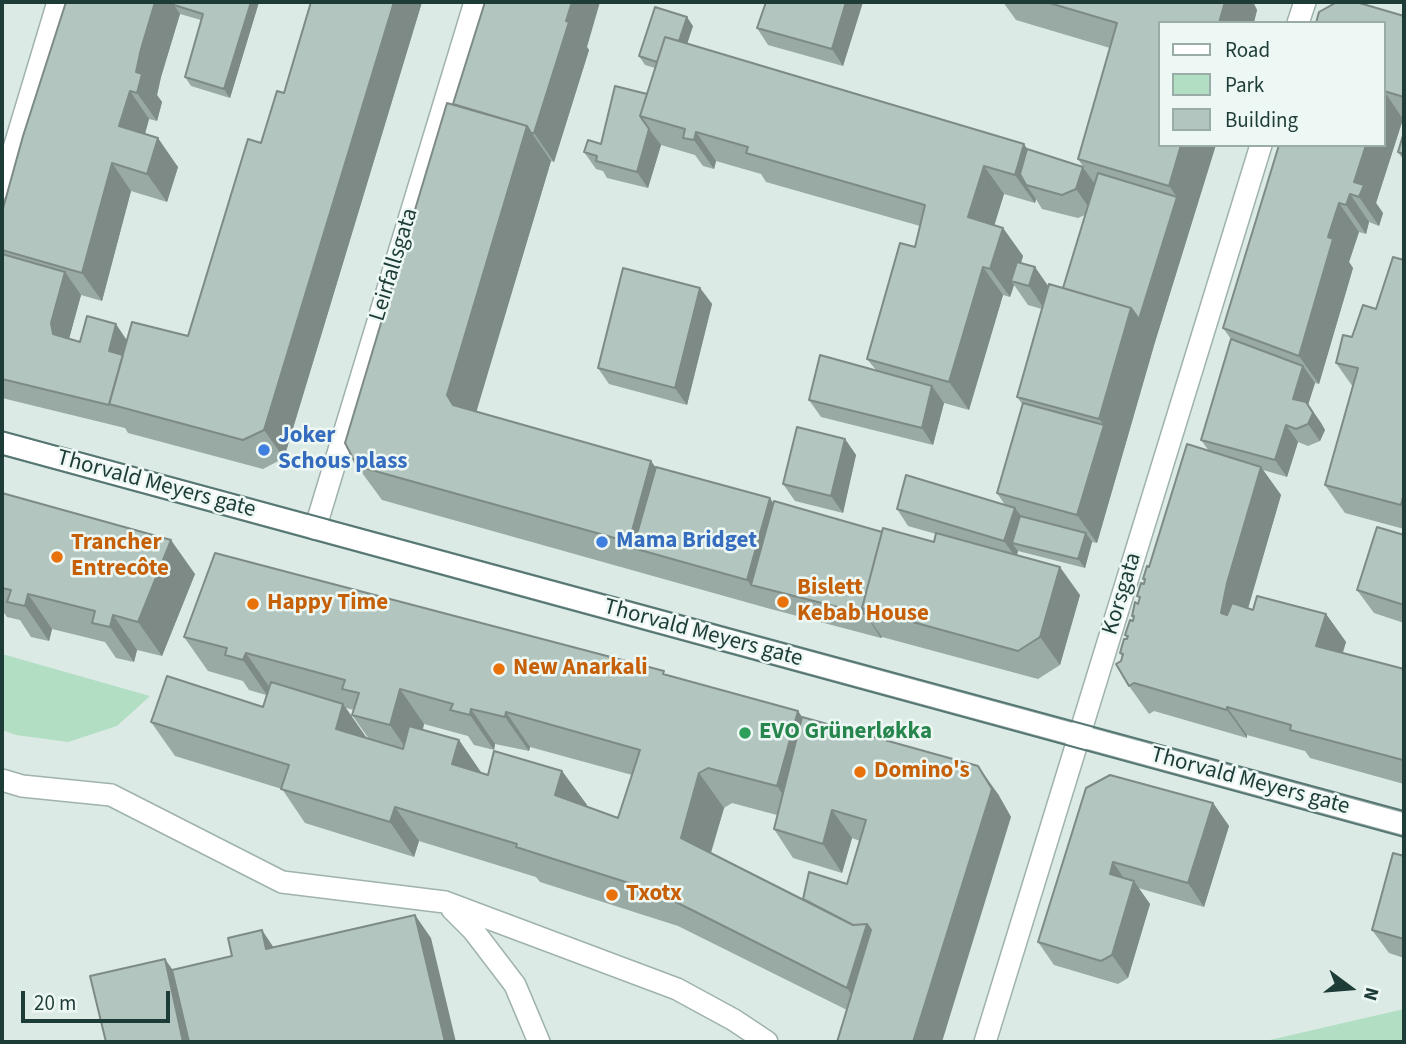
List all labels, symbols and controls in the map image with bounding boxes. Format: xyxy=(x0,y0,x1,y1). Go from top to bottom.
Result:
legend xyxy=(1158,21,1385,147)
text: Road xyxy=(1225,35,1270,65)
text: Park xyxy=(1225,70,1264,100)
text: Building xyxy=(1225,105,1298,135)
street label: Leirfallsgata xyxy=(365,205,425,325)
place label: Joker Schous plass xyxy=(278,423,408,477)
marker: Joker Schous plass xyxy=(256,442,272,458)
street label: Thorvald Meyers gate xyxy=(54,445,258,525)
place label: Mama Bridget xyxy=(616,528,757,556)
place label: Trancher Entrecôte xyxy=(71,530,169,584)
marker: Mama Bridget xyxy=(594,534,610,550)
marker: Trancher Entrecôte xyxy=(49,549,65,565)
street label: Korsgata xyxy=(1097,550,1149,638)
place label: Bislett Kebab House xyxy=(797,575,929,629)
place label: Happy Time xyxy=(267,590,388,618)
street label: Thorvald Meyers gate xyxy=(601,594,805,674)
marker: Bislett Kebab House xyxy=(775,594,791,610)
marker: Happy Time xyxy=(245,596,261,612)
place label: New Anarkali xyxy=(513,655,648,683)
marker: New Anarkali xyxy=(491,661,507,677)
place label: EVO Grünerløkka xyxy=(759,719,932,747)
marker: EVO Grünerløkka xyxy=(737,725,753,741)
street label: Thorvald Meyers gate xyxy=(1148,742,1352,822)
place label: Domino's xyxy=(874,758,970,786)
marker: Domino's xyxy=(852,764,868,780)
place label: Txotx xyxy=(626,881,682,909)
marker: Txotx xyxy=(604,887,620,903)
north arrow xyxy=(1315,953,1385,1023)
scale bar xyxy=(24,978,173,1022)
text: N xyxy=(1356,984,1385,1004)
text: 20 m xyxy=(34,988,76,1018)

